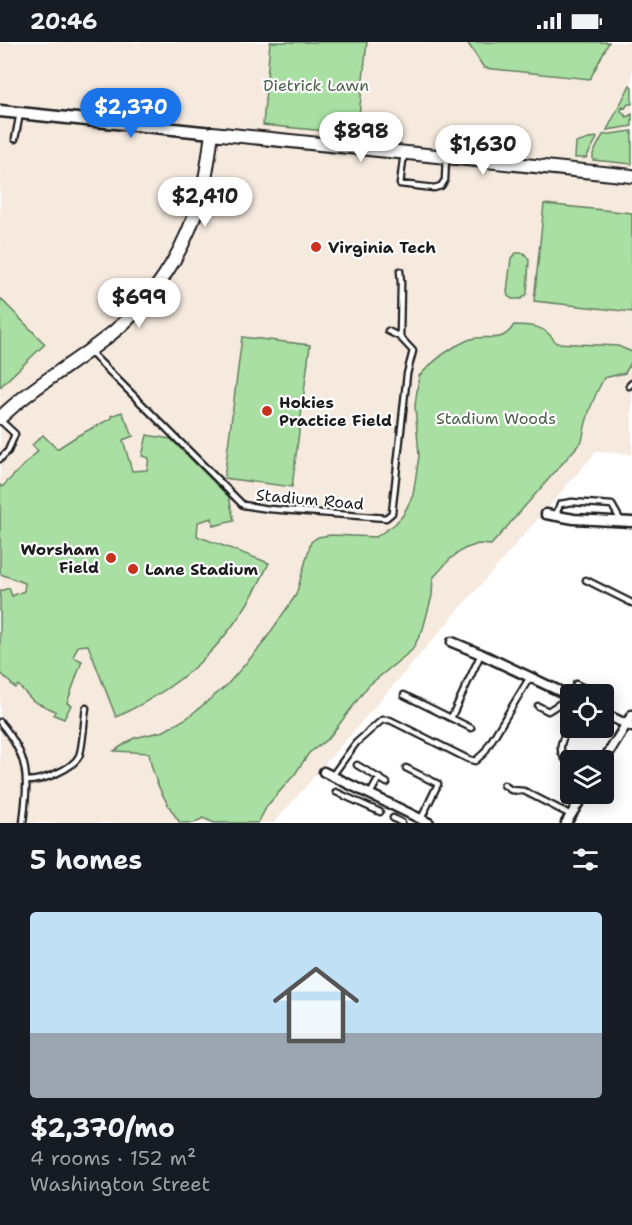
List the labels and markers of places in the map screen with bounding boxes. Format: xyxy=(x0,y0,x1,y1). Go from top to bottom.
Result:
pin: $2,370 xyxy=(82,88,180,139)
pin: $898 xyxy=(325,112,397,163)
pin: $1,630 xyxy=(434,125,532,176)
pin: $2,410 xyxy=(156,177,254,228)
place label: Virginia Tech xyxy=(328,237,436,258)
marker: Virginia Tech xyxy=(309,240,323,254)
pin: $699 xyxy=(103,278,175,329)
place label: Hokies Practice Field xyxy=(279,392,392,431)
marker: Hokies Practice Field xyxy=(260,404,274,418)
place label: Worsham Field xyxy=(21,539,99,578)
marker: Worsham Field xyxy=(104,551,118,565)
place label: Lane Stadium xyxy=(145,559,259,580)
marker: Lane Stadium xyxy=(126,562,140,576)

